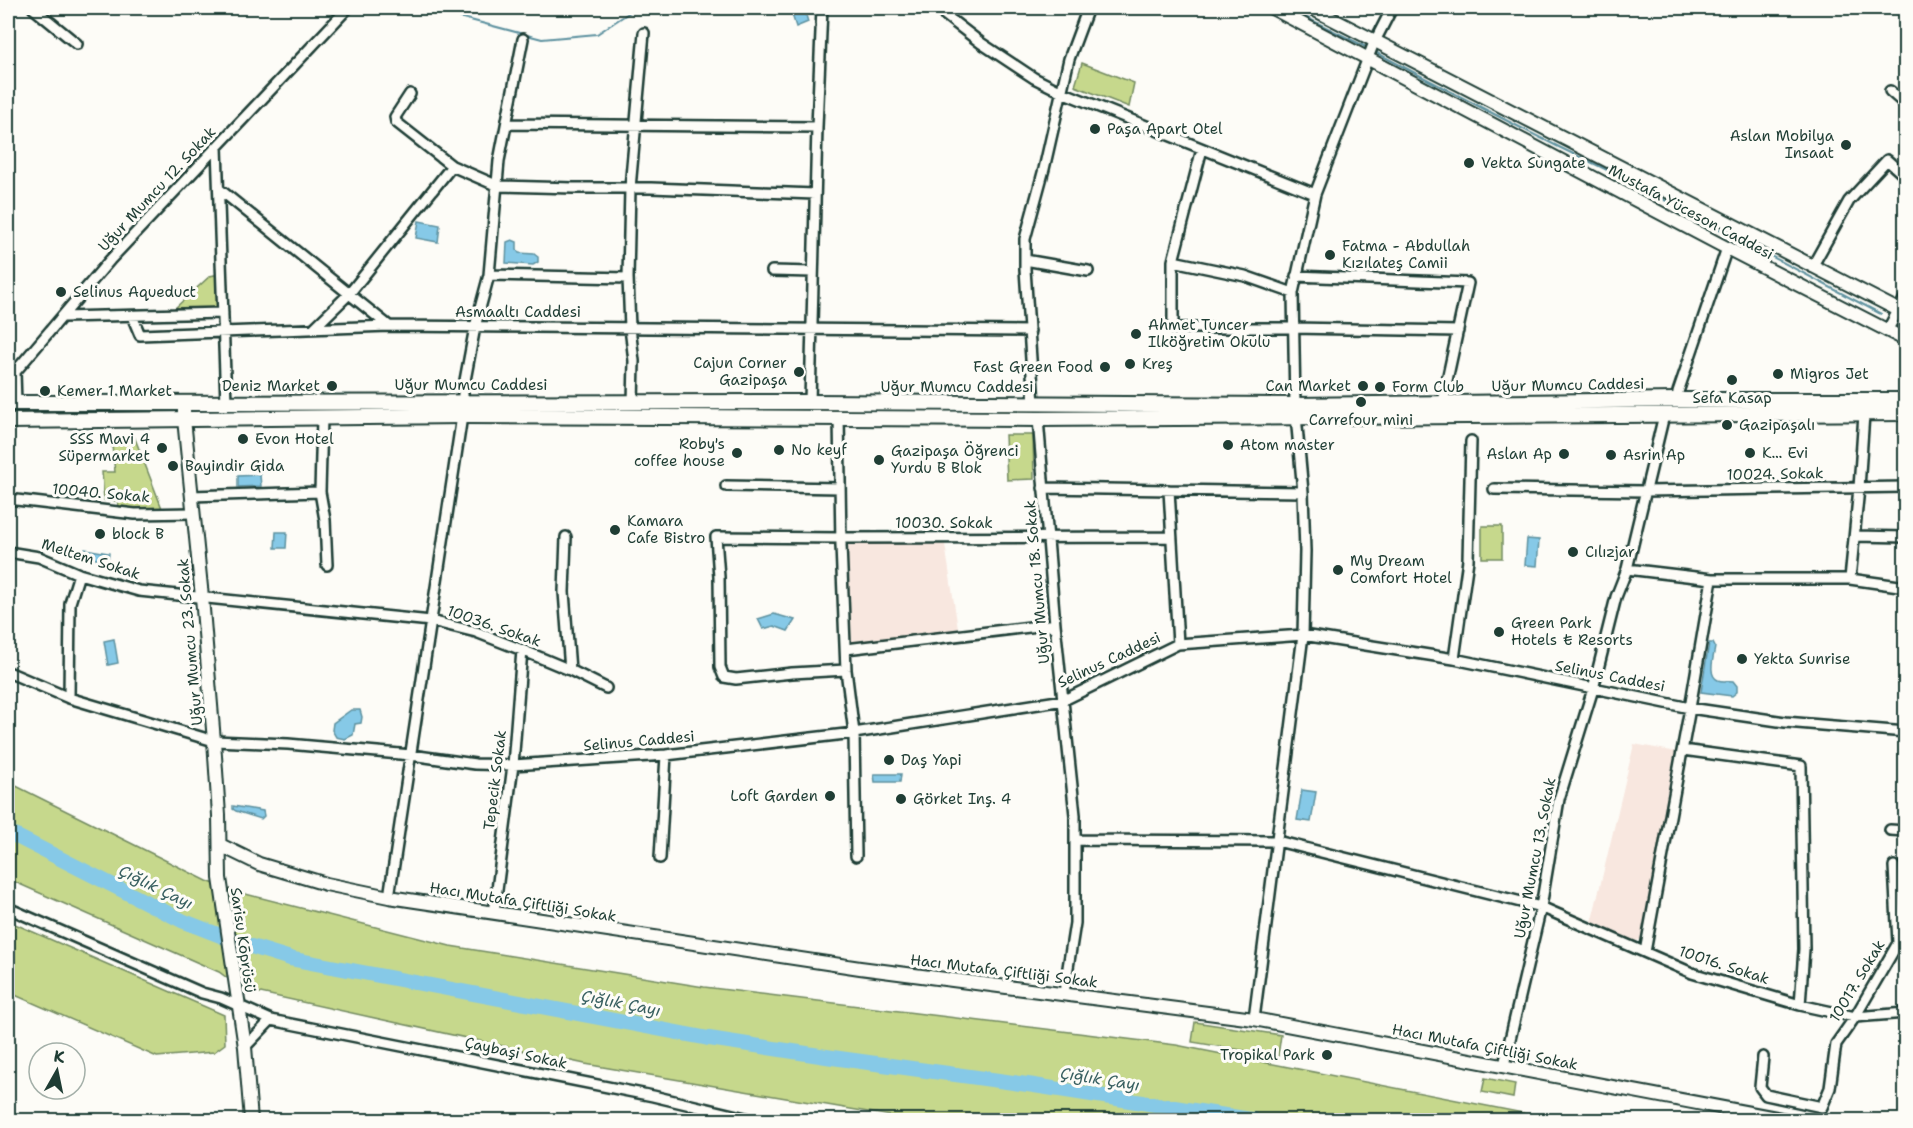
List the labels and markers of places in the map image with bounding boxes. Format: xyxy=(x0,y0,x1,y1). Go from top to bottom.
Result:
place label: Paşa Apart Otel xyxy=(1107,119,1223,139)
marker: Paşa Apart Otel xyxy=(1088,122,1102,136)
place label: Aslan Mobilya Insaat xyxy=(1730,126,1835,163)
marker: Aslan Mobilya Insaat xyxy=(1839,138,1853,152)
place label: Vekta Sungate xyxy=(1481,153,1586,173)
marker: Vekta Sungate xyxy=(1462,156,1476,170)
place label: Fatma - Abdullah Kızılateş Camii xyxy=(1342,236,1470,273)
marker: Fatma - Abdullah Kızılateş Camii xyxy=(1323,248,1337,262)
place label: Selinus Aqueduct xyxy=(73,282,196,302)
marker: Selinus Aqueduct xyxy=(54,285,68,299)
place label: Ahmet Tuncer Ilköğretim Okulu xyxy=(1148,315,1270,352)
marker: Ahmet Tuncer Ilköğretim Okulu xyxy=(1129,327,1143,341)
place label: Cajun Corner Gazipaşa xyxy=(693,353,788,390)
place label: Kreş xyxy=(1142,354,1173,374)
place label: Fast Green Food xyxy=(973,357,1093,377)
marker: Kreş xyxy=(1123,357,1137,371)
marker: Fast Green Food xyxy=(1098,360,1112,374)
place label: Migros Jet xyxy=(1790,364,1869,384)
marker: Cajun Corner Gazipaşa xyxy=(792,365,806,379)
marker: Migros Jet xyxy=(1771,367,1785,381)
marker: Sefa Kasap xyxy=(1725,373,1739,387)
place label: Deniz Market xyxy=(222,376,320,396)
place label: Can Market xyxy=(1265,376,1351,396)
place label: Form Club xyxy=(1392,377,1464,397)
marker: Deniz Market xyxy=(325,379,339,393)
marker: Can Market xyxy=(1356,379,1370,393)
marker: Form Club xyxy=(1373,380,1387,394)
place label: Kemer 1 Market xyxy=(57,381,172,401)
marker: Kemer 1 Market xyxy=(38,384,52,398)
place label: Sefa Kasap xyxy=(1692,388,1772,408)
marker: Carrefour mini xyxy=(1354,395,1368,409)
place label: Carrefour mini xyxy=(1309,410,1413,430)
place label: Gazipaşalı xyxy=(1739,415,1815,435)
marker: Gazipaşalı xyxy=(1720,418,1734,432)
place label: SSS Mavi 4 Süpermarket xyxy=(58,429,150,466)
place label: Evon Hotel xyxy=(255,429,334,449)
marker: Evon Hotel xyxy=(236,432,250,446)
place label: Roby's coffee house xyxy=(634,434,725,471)
place label: Atom master xyxy=(1240,435,1335,455)
marker: Atom master xyxy=(1221,438,1235,452)
place label: No keyf xyxy=(791,440,847,460)
marker: SSS Mavi 4 Süpermarket xyxy=(155,441,169,455)
place label: Gazipaşa Öğrenci Yurdu B Blok xyxy=(891,441,1019,478)
marker: No keyf xyxy=(772,443,786,457)
place label: K... Evi xyxy=(1762,443,1808,463)
place label: Aslan Ap xyxy=(1487,444,1552,464)
place label: Asrin Ap xyxy=(1623,445,1685,465)
marker: Roby's coffee house xyxy=(730,446,744,460)
marker: K... Evi xyxy=(1743,446,1757,460)
marker: Aslan Ap xyxy=(1557,447,1571,461)
marker: Asrin Ap xyxy=(1604,448,1618,462)
marker: Gazipaşa Öğrenci Yurdu B Blok xyxy=(872,453,886,467)
place label: Bayindir Gida xyxy=(185,456,285,476)
marker: Bayindir Gida xyxy=(166,459,180,473)
place label: Kamara Cafe Bistro xyxy=(627,511,705,548)
marker: Kamara Cafe Bistro xyxy=(608,523,622,537)
place label: block B xyxy=(112,524,164,544)
marker: block B xyxy=(93,527,107,541)
place label: Cılızjar xyxy=(1585,542,1635,562)
marker: Cılızjar xyxy=(1566,545,1580,559)
place label: My Dream Comfort Hotel xyxy=(1350,551,1452,588)
marker: My Dream Comfort Hotel xyxy=(1331,563,1345,577)
place label: Green Park Hotels ₺ Resorts xyxy=(1511,613,1633,650)
marker: Green Park Hotels ₺ Resorts xyxy=(1492,625,1506,639)
place label: Yekta Sunrise xyxy=(1754,649,1851,669)
marker: Yekta Sunrise xyxy=(1735,652,1749,666)
place label: Daş Yapi xyxy=(901,750,962,770)
marker: Daş Yapi xyxy=(882,753,896,767)
place label: Loft Garden xyxy=(730,786,818,806)
marker: Loft Garden xyxy=(823,789,837,803)
place label: Görket Inş. 4 xyxy=(913,789,1011,809)
marker: Görket Inş. 4 xyxy=(894,792,908,806)
place label: Tropikal Park xyxy=(1220,1045,1315,1065)
marker: Tropikal Park xyxy=(1320,1048,1334,1062)

